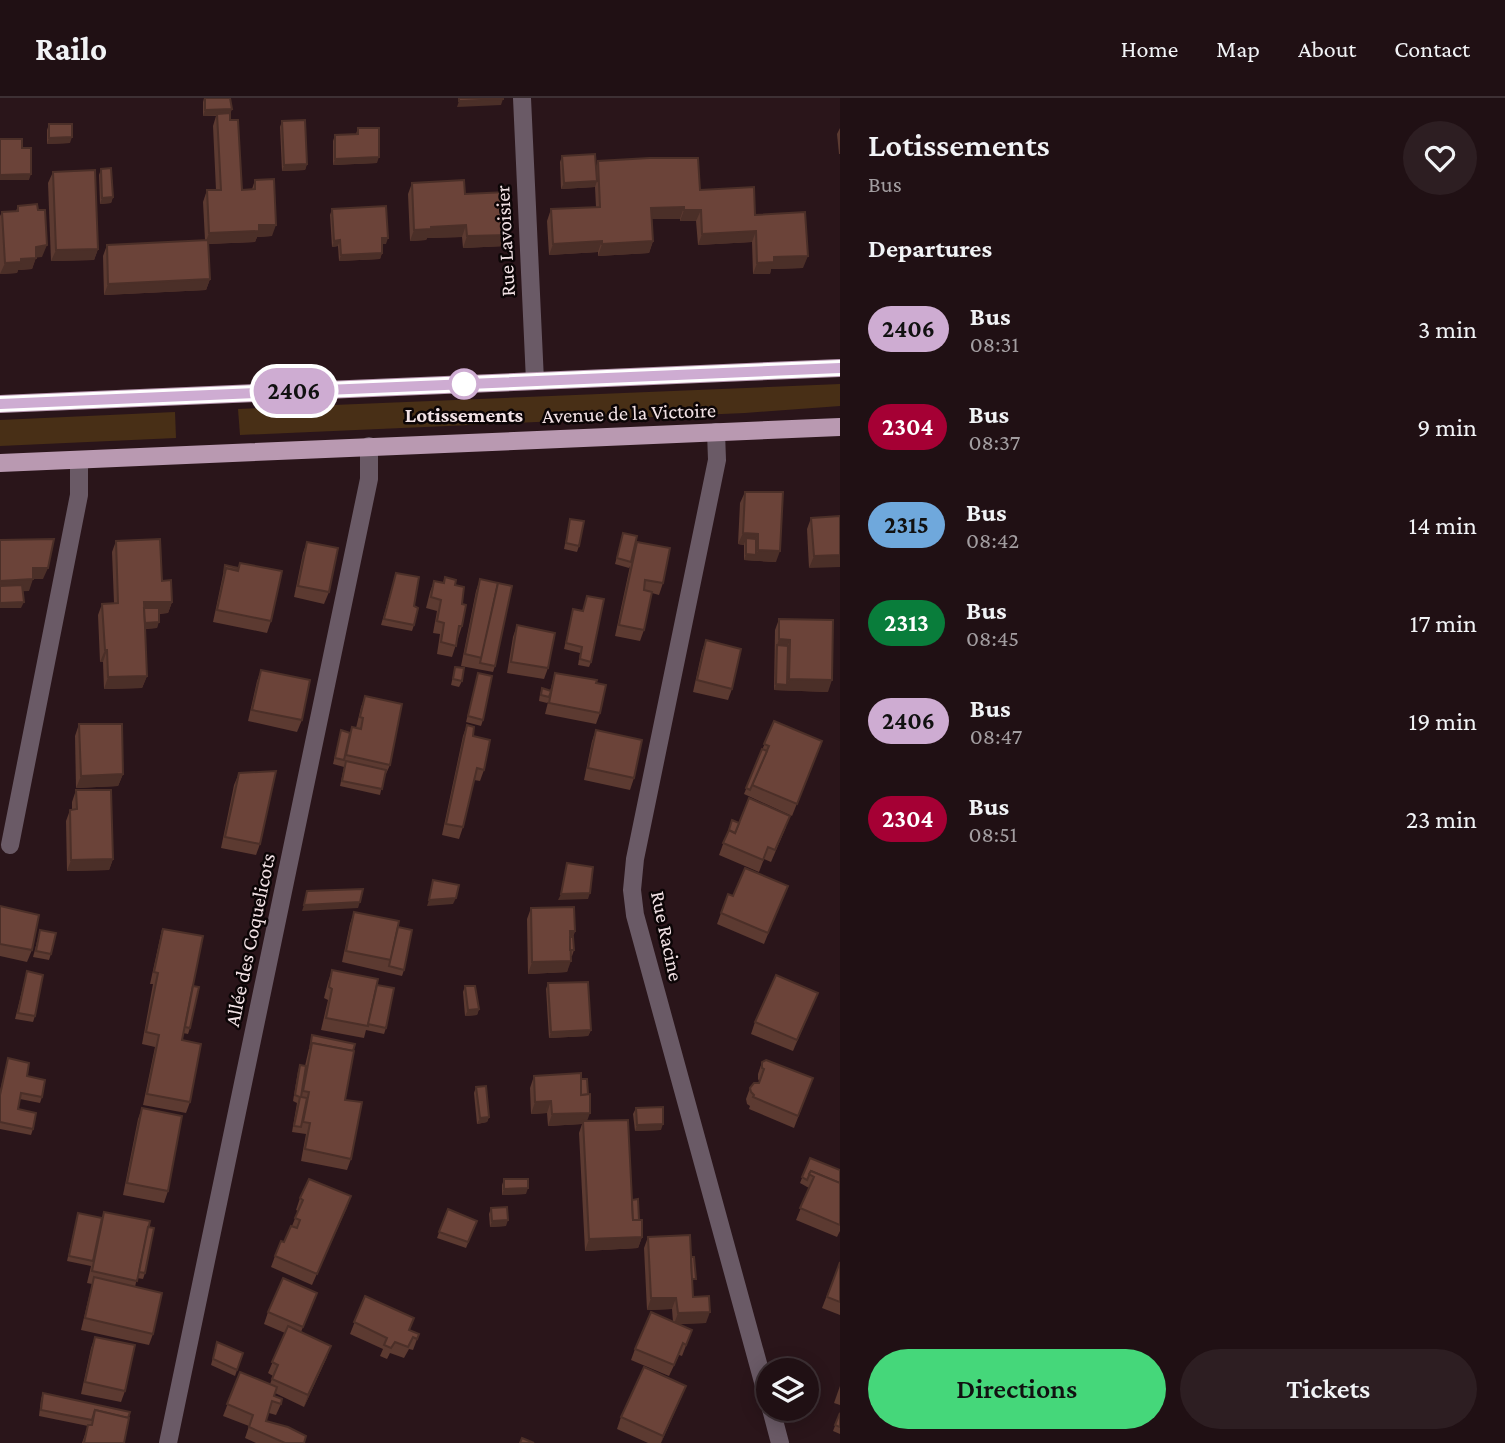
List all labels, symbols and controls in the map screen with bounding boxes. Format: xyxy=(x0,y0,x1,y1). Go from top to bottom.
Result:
text: Railo xyxy=(35,30,107,67)
text: Home xyxy=(1121,35,1178,62)
text: Map xyxy=(1216,35,1260,62)
text: About xyxy=(1298,35,1356,62)
text: Contact xyxy=(1394,35,1470,62)
button: heart xyxy=(1403,121,1477,195)
text: Lotissements xyxy=(868,126,1050,163)
text: Bus xyxy=(868,171,902,197)
street label: Rue Lavoisier xyxy=(490,184,520,297)
text: Departures xyxy=(868,234,992,263)
text: Bus xyxy=(970,302,1010,331)
text: 2406 xyxy=(882,315,935,342)
text: 3 min xyxy=(1418,315,1477,344)
text: 08:31 xyxy=(970,331,1019,357)
line badge: 2406 xyxy=(245,368,343,414)
marker: Lotissements xyxy=(449,369,479,399)
text: 2406 xyxy=(268,377,320,404)
street label: Avenue de la Victoire xyxy=(542,398,716,428)
text: Bus xyxy=(968,400,1009,429)
place label: Lotissements xyxy=(405,403,524,427)
text: 2304 xyxy=(882,413,933,440)
text: 9 min xyxy=(1417,413,1477,442)
text: 08:37 xyxy=(968,429,1020,455)
text: Bus xyxy=(966,498,1007,527)
text: 2315 xyxy=(884,511,929,538)
text: 14 min xyxy=(1409,511,1477,540)
text: 08:42 xyxy=(966,527,1019,553)
text: Bus xyxy=(966,596,1007,625)
text: 2313 xyxy=(884,609,929,636)
text: 17 min xyxy=(1410,609,1477,638)
text: 08:45 xyxy=(966,625,1019,651)
text: Bus xyxy=(970,694,1010,723)
text: 2406 xyxy=(882,707,935,734)
text: 19 min xyxy=(1409,707,1477,736)
text: 08:47 xyxy=(970,723,1022,749)
text: Bus xyxy=(968,792,1009,821)
text: 2304 xyxy=(882,805,933,832)
text: 23 min xyxy=(1406,805,1477,834)
text: 08:51 xyxy=(968,821,1017,847)
street label: Allée des Coquelicots xyxy=(220,851,280,1029)
street label: Rue Racine xyxy=(646,889,688,983)
button: Directions xyxy=(868,1349,1166,1429)
button: Tickets xyxy=(1180,1349,1477,1429)
map controls xyxy=(756,1358,819,1421)
button: layers xyxy=(756,1358,819,1421)

